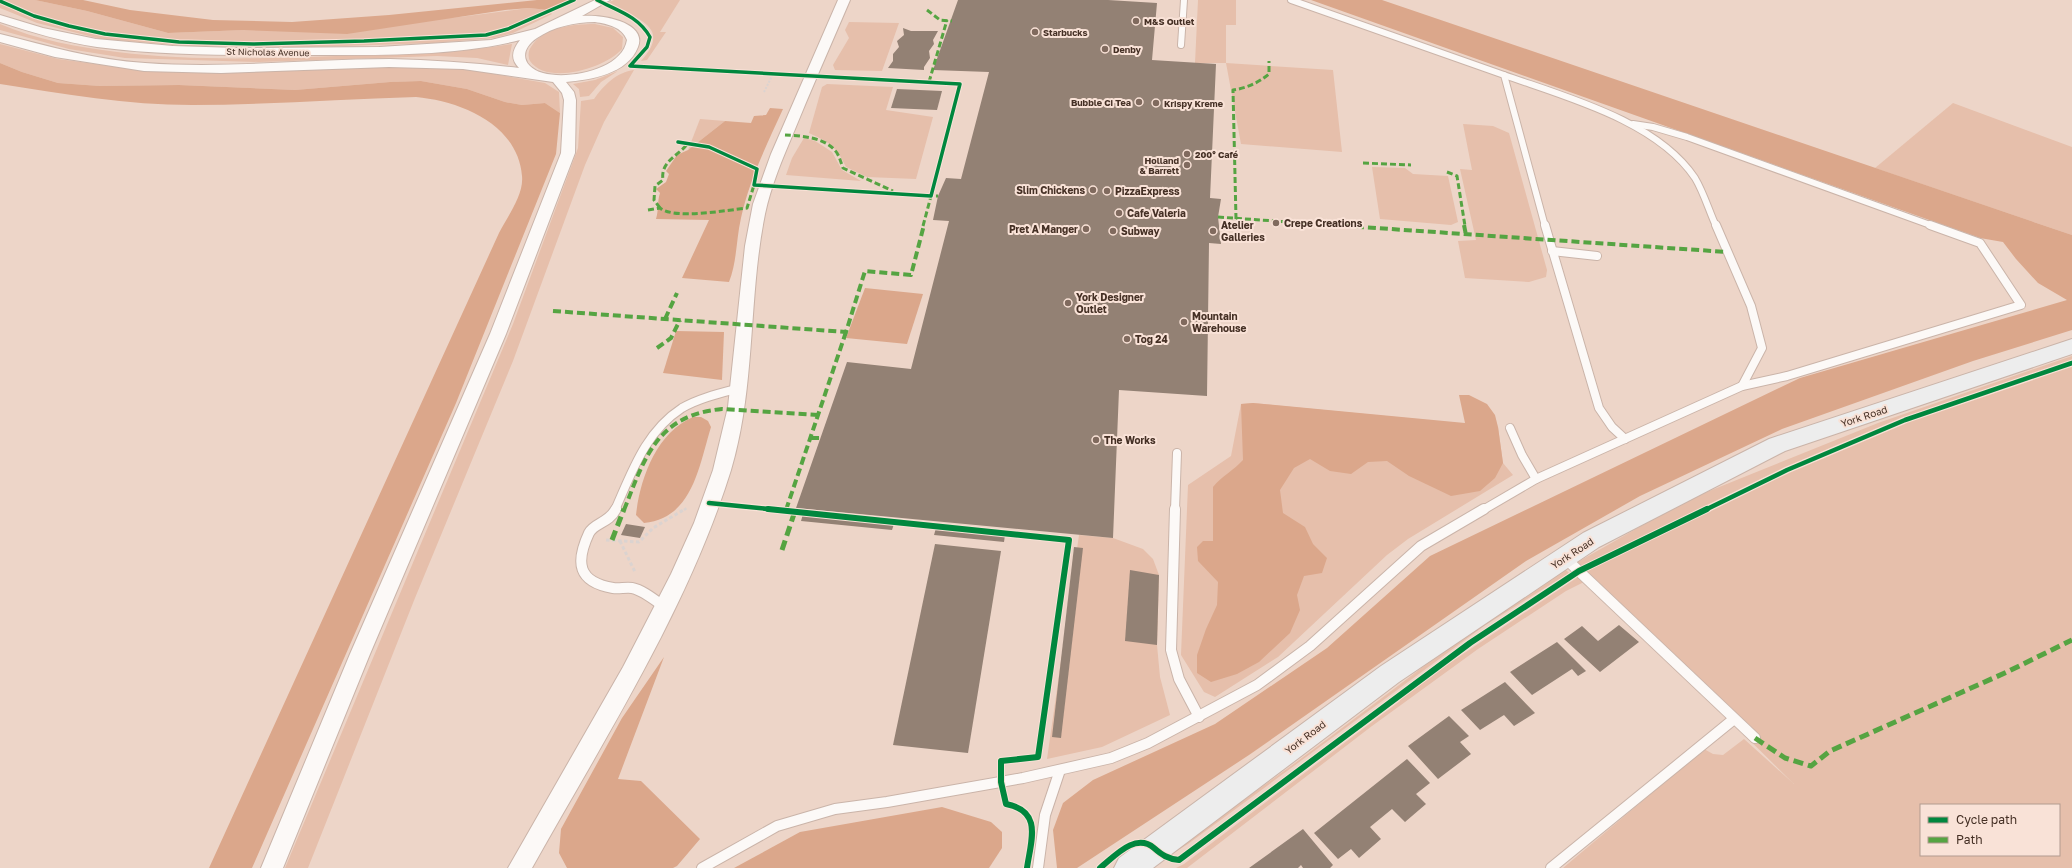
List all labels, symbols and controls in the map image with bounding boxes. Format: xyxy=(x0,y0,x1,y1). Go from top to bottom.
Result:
marker: M&S Outlet xyxy=(1131,16,1141,26)
place label: M&S Outlet xyxy=(1144,16,1195,27)
marker: Starbucks xyxy=(1030,27,1040,37)
place label: Starbucks xyxy=(1043,27,1088,38)
marker: Denby xyxy=(1100,44,1110,54)
place label: Denby xyxy=(1113,44,1142,55)
street label: St Nicholas Avenue xyxy=(226,46,310,58)
place label: Bubble Ci Tea xyxy=(1071,97,1131,108)
marker: Bubble Ci Tea xyxy=(1134,97,1144,107)
marker: Krispy Kreme xyxy=(1151,98,1161,108)
place label: Krispy Kreme xyxy=(1164,98,1224,109)
marker: 200° Café xyxy=(1182,149,1192,159)
place label: 200° Café xyxy=(1195,149,1239,160)
place label: Holland & Barrett xyxy=(1140,155,1179,176)
marker: Holland & Barrett xyxy=(1182,160,1192,170)
place label: Slim Chickens xyxy=(1016,184,1085,196)
marker: Slim Chickens xyxy=(1088,185,1098,195)
place label: PizzaExpress xyxy=(1115,185,1180,197)
marker: PizzaExpress xyxy=(1102,186,1112,196)
place label: Cafe Valeria xyxy=(1127,207,1186,219)
marker: Cafe Valeria xyxy=(1114,208,1124,218)
place label: Crepe Creations xyxy=(1284,217,1363,229)
marker: Crepe Creations xyxy=(1271,218,1281,228)
place label: Atelier Galleries xyxy=(1221,219,1265,243)
place label: Pret A Manger xyxy=(1009,223,1078,235)
marker: Pret A Manger xyxy=(1081,224,1091,234)
place label: Subway xyxy=(1121,225,1159,237)
marker: Subway xyxy=(1108,226,1118,236)
marker: Atelier Galleries xyxy=(1208,226,1218,236)
place label: York Designer Outlet xyxy=(1076,291,1144,315)
marker: York Designer Outlet xyxy=(1063,298,1073,308)
place label: Mountain Warehouse xyxy=(1192,310,1247,334)
marker: Mountain Warehouse xyxy=(1179,317,1189,327)
place label: Tog 24 xyxy=(1135,333,1168,345)
marker: Tog 24 xyxy=(1122,334,1132,344)
street label: York Road xyxy=(1839,403,1889,429)
place label: The Works xyxy=(1104,434,1156,446)
marker: The Works xyxy=(1091,435,1101,445)
street label: York Road xyxy=(1549,535,1595,571)
street label: York Road xyxy=(1282,718,1328,756)
legend xyxy=(1920,804,2060,856)
text: Cycle path xyxy=(1956,812,2017,827)
text: Path xyxy=(1956,832,1983,847)

